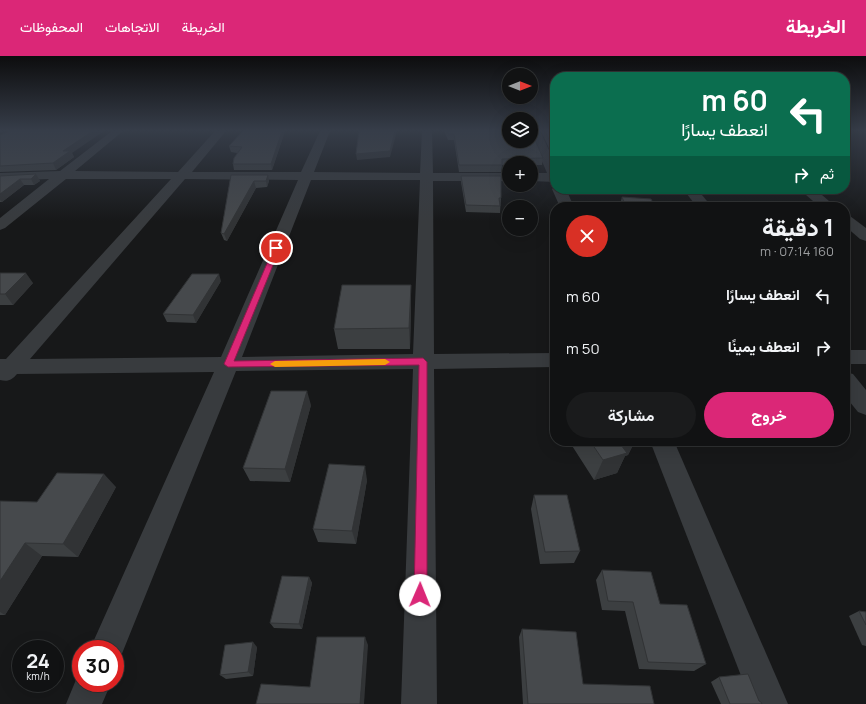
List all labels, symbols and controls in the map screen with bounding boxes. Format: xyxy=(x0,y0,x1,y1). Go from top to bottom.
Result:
text: الخريطة xyxy=(786,13,846,39)
text: المحفوظات xyxy=(20,17,83,36)
text: الاتجاهات xyxy=(105,17,159,36)
text: الخريطة xyxy=(181,17,225,36)
north arrow xyxy=(502,68,538,104)
map controls xyxy=(502,68,538,236)
text: 60 m xyxy=(701,81,768,119)
icon: left xyxy=(782,88,834,140)
button: layers xyxy=(502,112,538,148)
text: انعطف يسارًا xyxy=(681,117,768,141)
button: + xyxy=(502,156,538,192)
text: ثم xyxy=(820,163,834,184)
icon: right xyxy=(790,164,812,186)
button: − xyxy=(502,200,538,236)
text: 1 دقيقة xyxy=(762,210,834,243)
button: close xyxy=(566,215,608,257)
pin xyxy=(259,231,293,265)
icon: arrive xyxy=(265,237,287,259)
text: 160 m · 07:14 xyxy=(760,242,834,260)
text: انعطف يسارًا xyxy=(726,284,800,305)
icon: left xyxy=(812,285,834,307)
text: 60 m xyxy=(566,286,600,307)
text: انعطف يمينًا xyxy=(728,336,800,357)
icon: right xyxy=(812,337,834,359)
text: 50 m xyxy=(566,338,600,359)
button: مشاركة xyxy=(566,392,696,438)
button: خروج xyxy=(704,392,834,438)
position arrow xyxy=(399,574,441,616)
speed limit sign: 30 xyxy=(72,640,124,692)
text: 24 xyxy=(26,647,50,674)
text: km/h xyxy=(26,669,50,683)

